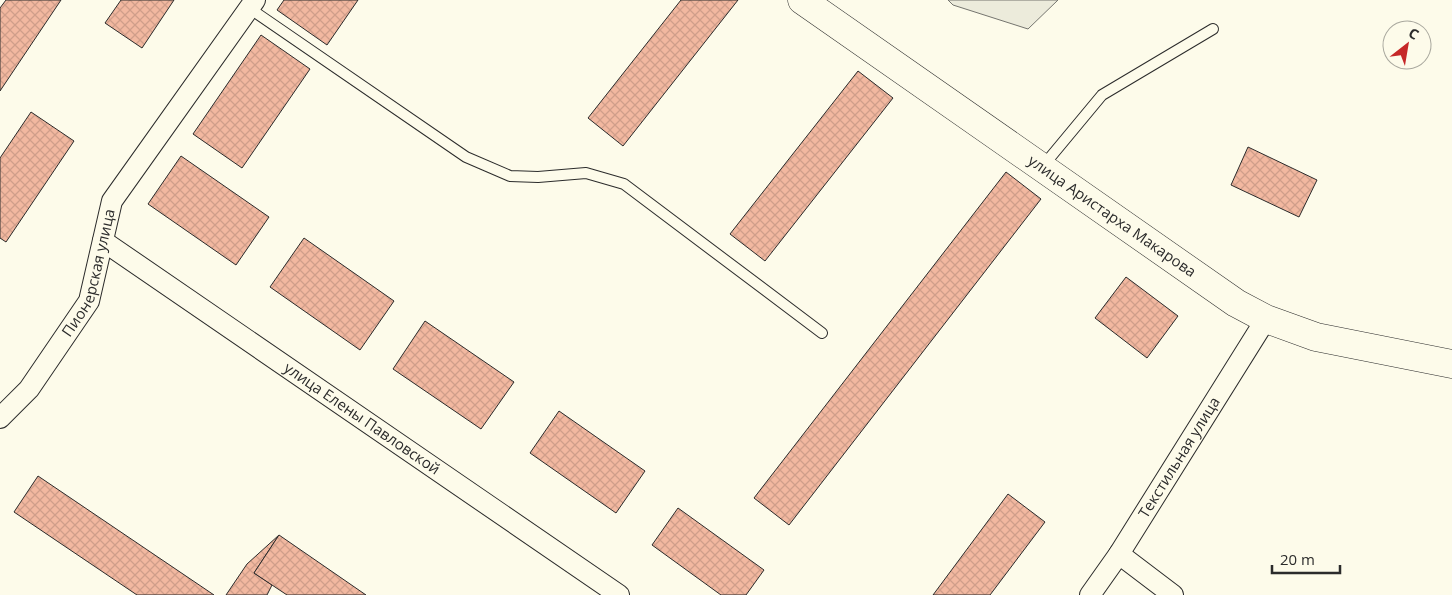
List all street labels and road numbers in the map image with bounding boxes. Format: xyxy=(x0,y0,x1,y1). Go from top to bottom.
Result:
street label: улица Аристарха Макарова xyxy=(1025,150,1200,281)
street label: Пионерская улица xyxy=(57,207,119,340)
street label: улица Елены Павловской xyxy=(280,357,445,478)
street label: Текстильная улица xyxy=(1133,393,1224,521)

